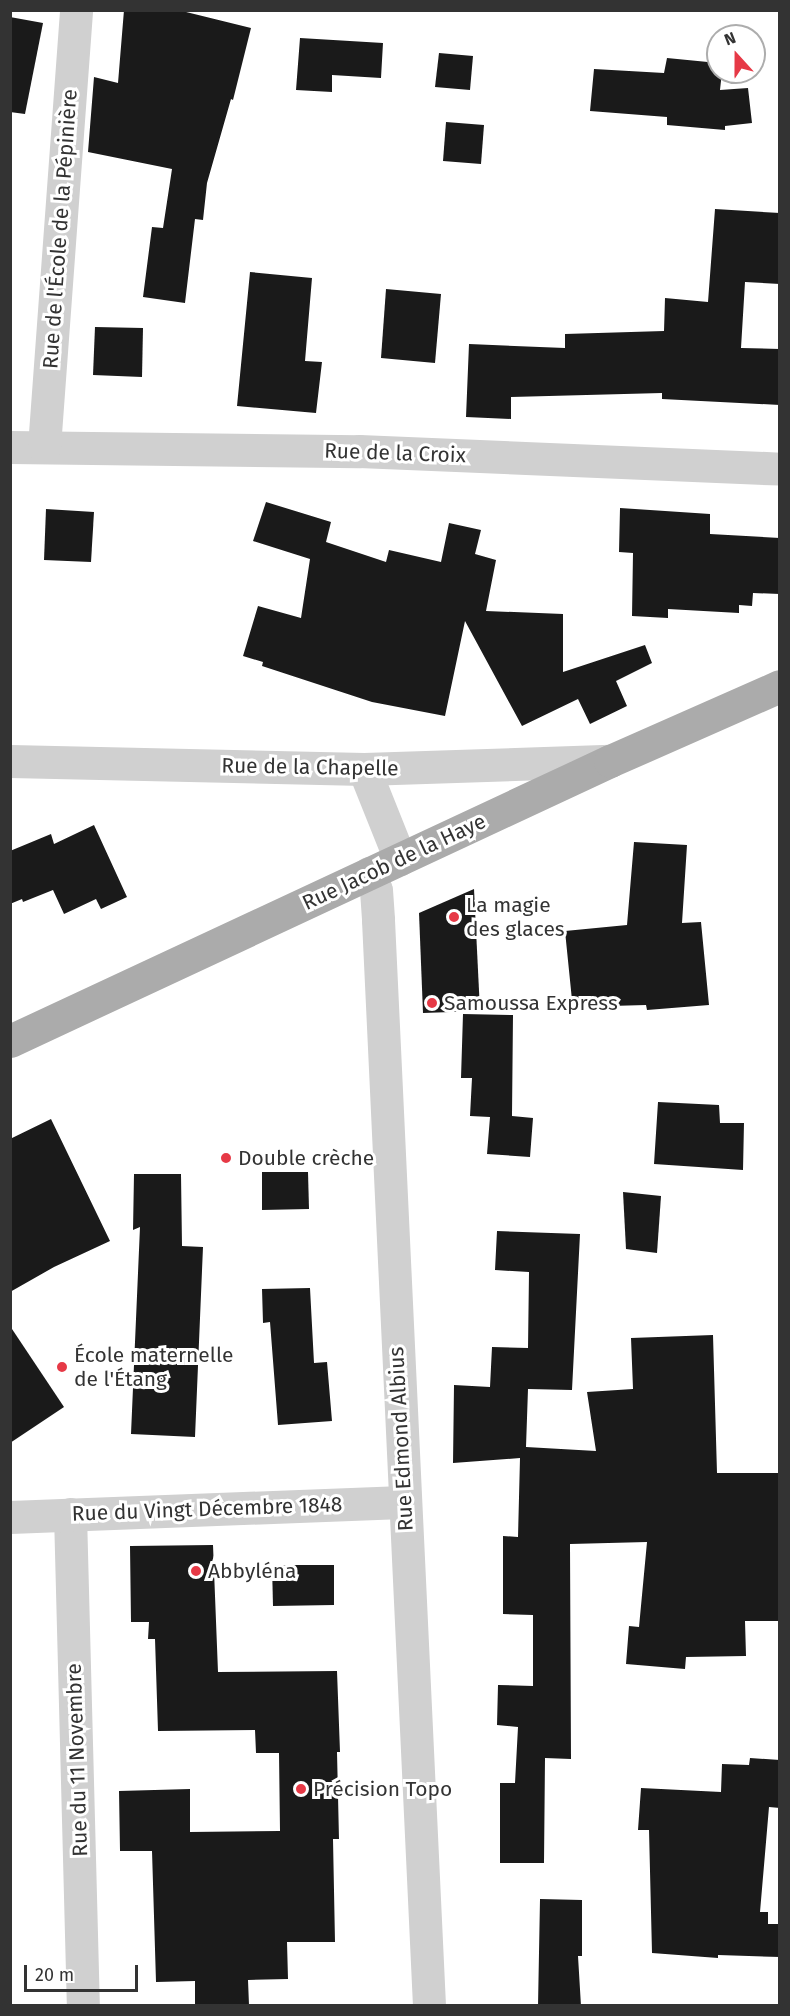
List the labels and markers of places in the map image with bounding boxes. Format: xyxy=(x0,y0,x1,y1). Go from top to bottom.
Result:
place label: La magie des glaces xyxy=(466,892,565,942)
marker: La magie des glaces xyxy=(447,910,461,924)
place label: Samoussa Express xyxy=(444,990,618,1016)
marker: Samoussa Express xyxy=(425,996,439,1010)
place label: Double crèche xyxy=(238,1145,374,1171)
marker: Double crèche xyxy=(219,1151,233,1165)
place label: École maternelle de l'Étang xyxy=(74,1342,233,1392)
marker: École maternelle de l'Étang xyxy=(55,1360,69,1374)
place label: Abbyléna xyxy=(208,1558,296,1584)
marker: Abbyléna xyxy=(189,1564,203,1578)
place label: Précision Topo xyxy=(313,1776,452,1802)
marker: Précision Topo xyxy=(294,1782,308,1796)

